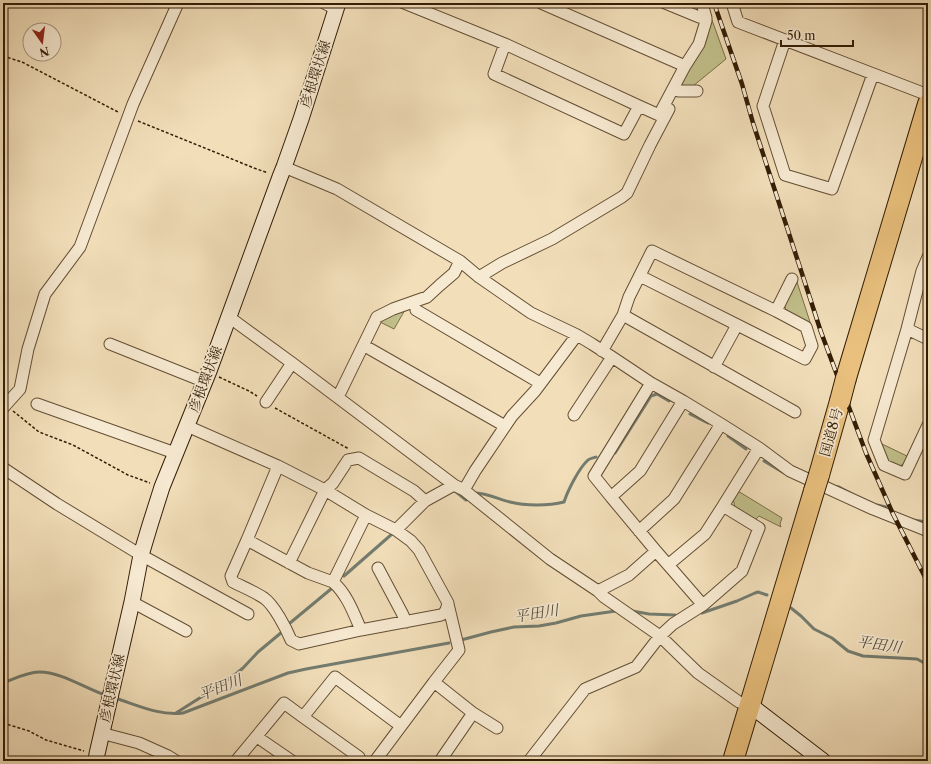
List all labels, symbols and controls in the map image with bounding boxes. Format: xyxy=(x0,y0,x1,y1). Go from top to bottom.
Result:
north arrow xyxy=(22,22,62,62)
scale bar xyxy=(781,22,853,48)
text: 50 m xyxy=(787,28,816,43)
street label: 彦根環状線 xyxy=(296,38,334,110)
text: N xyxy=(38,44,51,60)
street label: 彦根環状線 xyxy=(184,343,226,415)
street label: 国道8号 xyxy=(815,405,847,459)
water label: 平田川 xyxy=(512,600,562,626)
water label: 平田川 xyxy=(855,631,905,657)
street label: 彦根環状線 xyxy=(95,652,129,724)
water label: 平田川 xyxy=(196,669,246,704)

